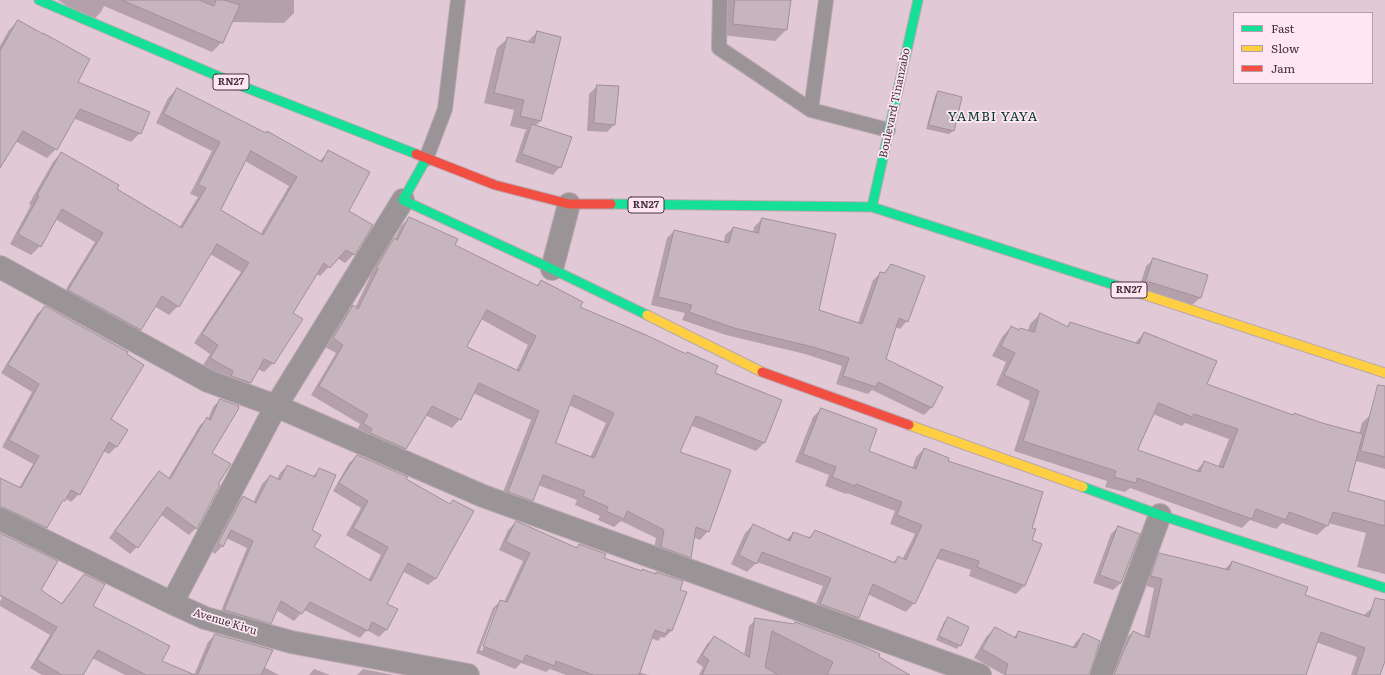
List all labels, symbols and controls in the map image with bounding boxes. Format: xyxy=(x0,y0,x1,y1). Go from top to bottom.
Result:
legend xyxy=(1233,12,1373,84)
text: Fast xyxy=(1271,19,1294,37)
text: Slow xyxy=(1271,39,1299,57)
street label: Boulevard Tinanzabo xyxy=(877,47,913,159)
text: Jam xyxy=(1271,59,1295,77)
road number: RN27 xyxy=(213,74,249,90)
district label: YAMBI YAYA xyxy=(948,109,1038,125)
road number: RN27 xyxy=(628,197,664,213)
road number: RN27 xyxy=(1111,282,1147,298)
street label: Avenue Kivu xyxy=(192,606,258,638)

